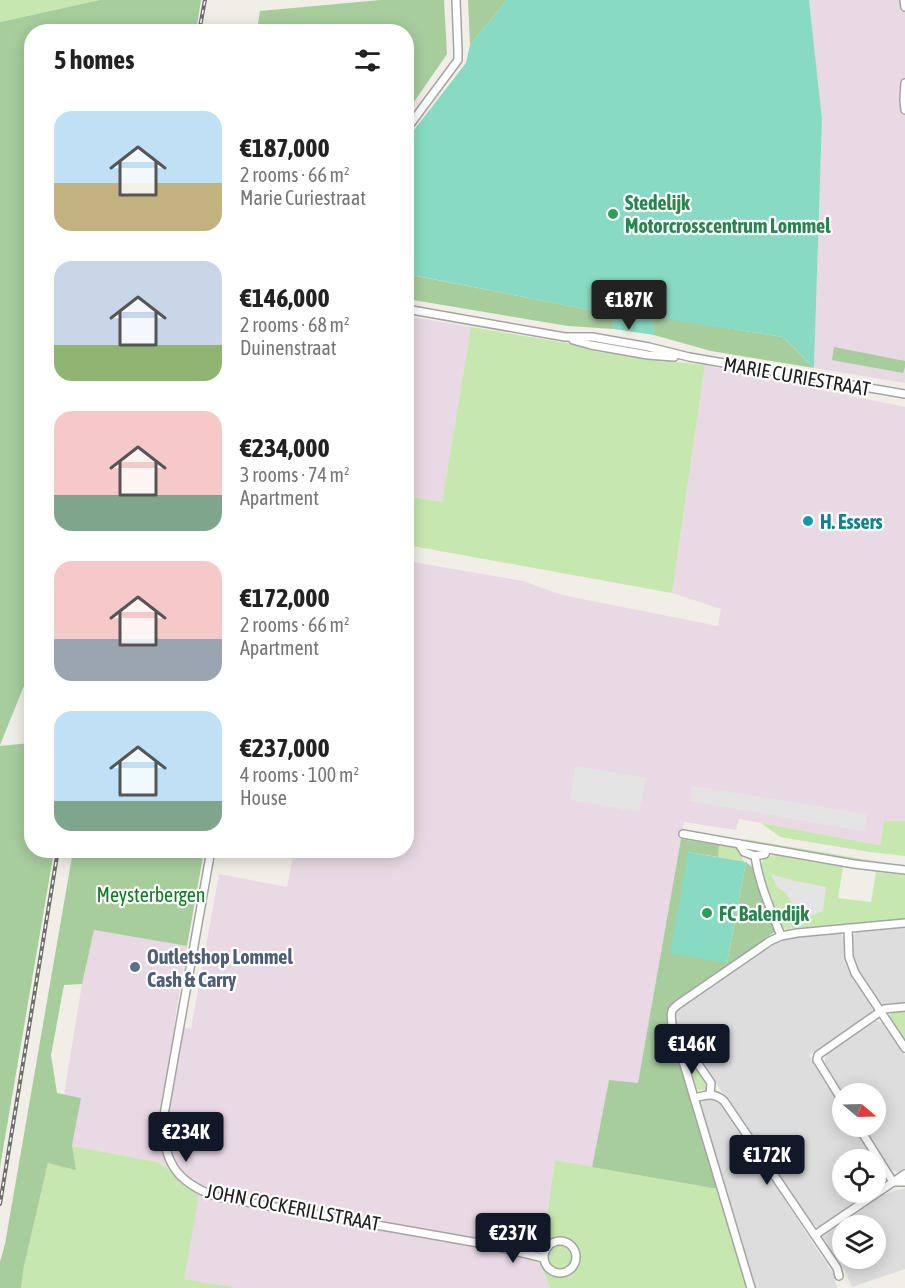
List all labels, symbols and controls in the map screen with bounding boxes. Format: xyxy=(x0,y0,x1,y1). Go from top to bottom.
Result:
icon: filters xyxy=(351,44,384,77)
text: 5 homes xyxy=(54,45,134,75)
text: €187,000 xyxy=(240,133,330,163)
icon: home xyxy=(102,135,174,207)
text: 2 rooms · 66 m² xyxy=(240,163,350,186)
text: Marie Curiestraat xyxy=(240,186,366,209)
place label: Stedelijk Motorcrosscentrum Lommel xyxy=(625,191,831,237)
marker: Stedelijk Motorcrosscentrum Lommel xyxy=(606,207,620,221)
pin: €187K xyxy=(587,280,671,331)
text: €146,000 xyxy=(240,283,330,313)
icon: home xyxy=(102,285,174,357)
text: €187K xyxy=(606,288,653,311)
text: 2 rooms · 68 m² xyxy=(240,313,350,336)
text: Duinenstraat xyxy=(240,336,337,359)
street label: MARIE CURIESTRAAT xyxy=(722,352,872,400)
text: €234,000 xyxy=(240,433,330,463)
icon: home xyxy=(102,435,174,507)
text: 3 rooms · 74 m² xyxy=(240,463,350,486)
text: Apartment xyxy=(240,486,319,509)
place label: H. Essers xyxy=(820,510,883,533)
marker: H. Essers xyxy=(801,514,815,528)
text: €172,000 xyxy=(240,583,330,613)
icon: home xyxy=(102,585,174,657)
text: 2 rooms · 66 m² xyxy=(240,613,350,636)
text: Apartment xyxy=(240,636,319,659)
text: €237,000 xyxy=(240,733,330,763)
icon: home xyxy=(102,735,174,807)
text: 4 rooms · 100 m² xyxy=(240,763,359,786)
text: House xyxy=(240,786,287,809)
park label: Meysterbergen xyxy=(97,883,205,906)
place label: FC Balendijk xyxy=(719,902,809,925)
marker: FC Balendijk xyxy=(700,906,714,920)
place label: Outletshop Lommel Cash & Carry xyxy=(147,945,293,991)
marker: Outletshop Lommel Cash & Carry xyxy=(128,960,142,974)
pin: €146K xyxy=(650,1024,734,1075)
text: €146K xyxy=(669,1032,716,1055)
north arrow xyxy=(832,1083,886,1137)
map controls xyxy=(832,1083,886,1269)
pin: €234K xyxy=(144,1112,228,1163)
text: €234K xyxy=(163,1120,210,1143)
pin: €172K xyxy=(725,1135,809,1186)
text: €172K xyxy=(744,1143,791,1166)
button: locate xyxy=(832,1149,886,1203)
street label: JOHN COCKERILLSTRAAT xyxy=(204,1179,382,1235)
pin: €237K xyxy=(471,1213,555,1264)
button: layers xyxy=(832,1215,886,1269)
text: €237K xyxy=(490,1221,537,1244)

